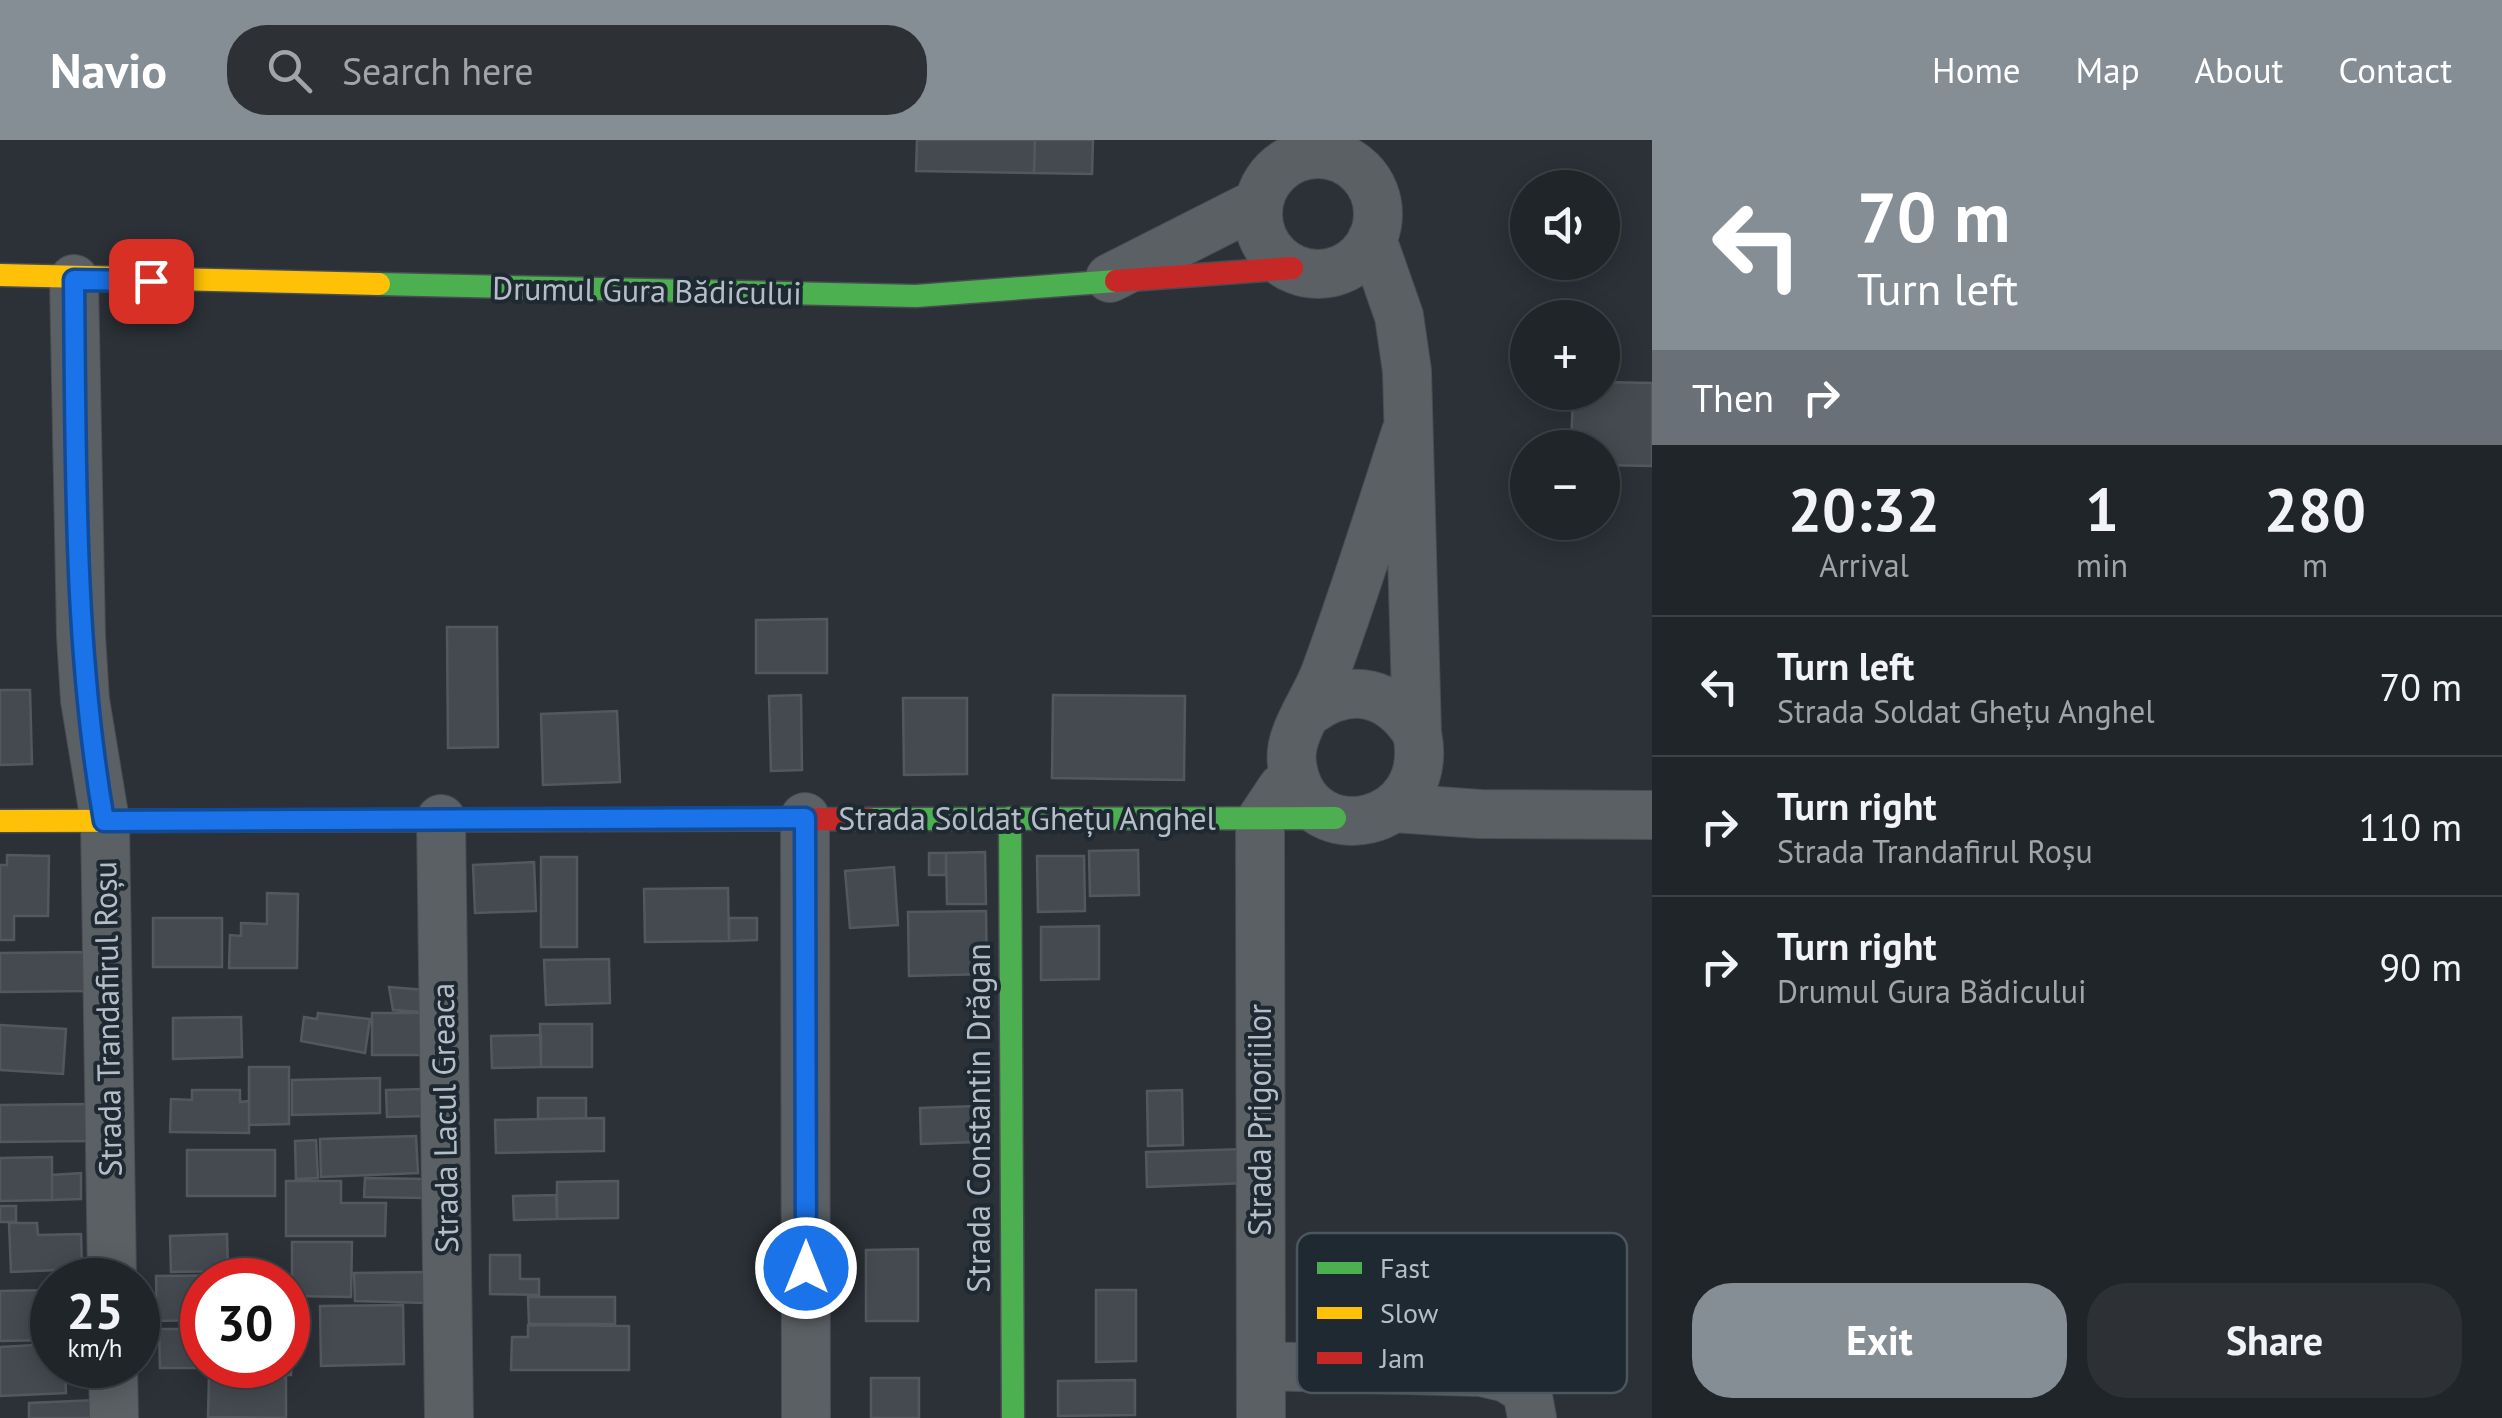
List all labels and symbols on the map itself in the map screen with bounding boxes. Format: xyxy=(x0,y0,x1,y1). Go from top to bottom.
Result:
pin xyxy=(109,239,194,324)
street label: Drumul Gura Bădicului xyxy=(492,266,802,314)
street label: Strada Soldat Ghețu Anghel xyxy=(838,797,1216,839)
street label: Strada Trandafirul Roșu xyxy=(83,861,131,1177)
street label: Strada Constantin Drăgan xyxy=(957,943,999,1293)
street label: Strada Lacul Greaca xyxy=(421,982,467,1254)
street label: Strada Prigoriilor xyxy=(1238,1004,1280,1236)
position arrow xyxy=(754,1216,858,1320)
legend xyxy=(1297,1233,1627,1393)
text: Fast xyxy=(1380,1249,1430,1286)
speed limit sign: 30 xyxy=(180,1258,310,1388)
text: Slow xyxy=(1380,1294,1439,1331)
text: Jam xyxy=(1379,1339,1425,1376)

